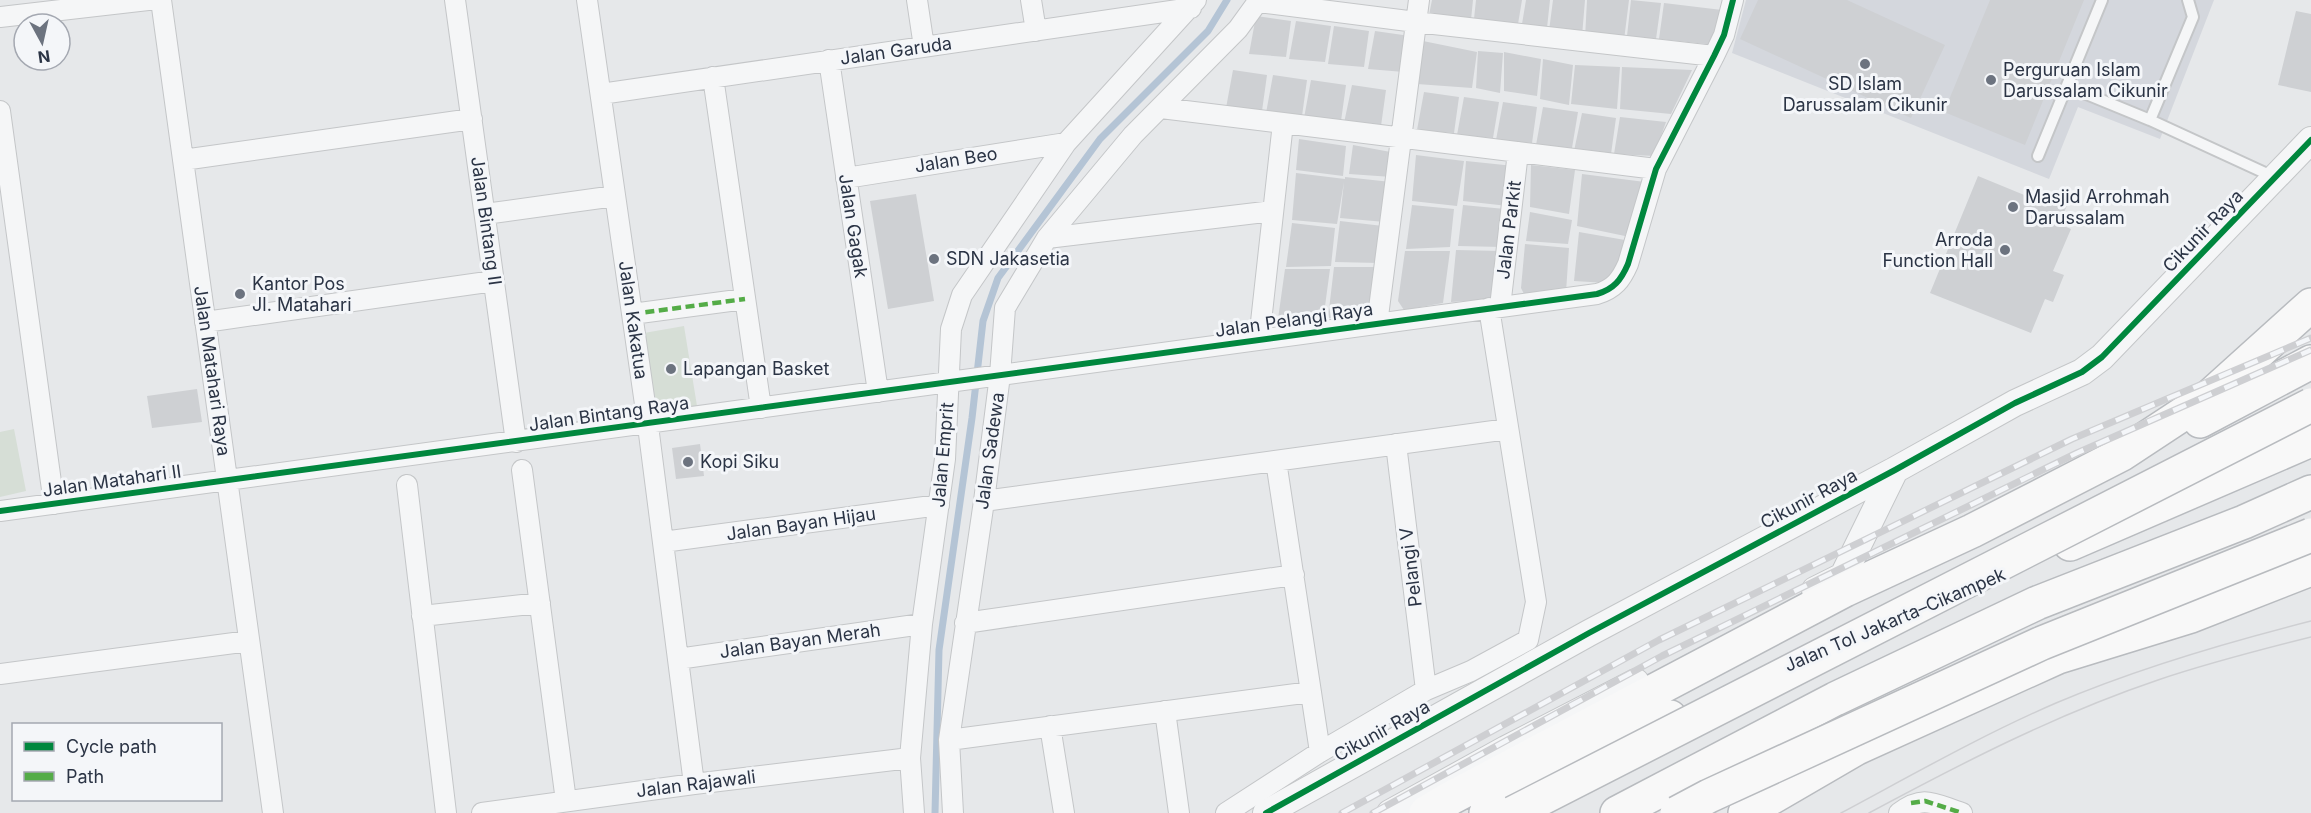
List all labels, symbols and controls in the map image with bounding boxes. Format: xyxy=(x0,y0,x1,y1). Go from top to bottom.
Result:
north arrow xyxy=(12,12,72,72)
street label: Jalan Garuda xyxy=(839,32,953,69)
text: N xyxy=(37,46,52,68)
marker: SD Islam Darussalam Cikunir xyxy=(1858,57,1872,71)
place label: Perguruan Islam Darussalam Cikunir xyxy=(2003,59,2168,101)
place label: SD Islam Darussalam Cikunir xyxy=(1783,73,1948,115)
marker: Perguruan Islam Darussalam Cikunir xyxy=(1984,73,1998,87)
street label: Jalan Beo xyxy=(913,143,999,176)
street label: Jalan Bintang II xyxy=(467,155,506,287)
street label: Jalan Gagak xyxy=(835,172,872,280)
street label: Jalan Parkit xyxy=(1492,179,1525,281)
street label: Cikunir Raya xyxy=(2158,185,2247,276)
place label: Masjid Arrohmah Darussalam xyxy=(2025,186,2170,228)
marker: Masjid Arrohmah Darussalam xyxy=(2006,200,2020,214)
place label: Arroda Function Hall xyxy=(1882,229,1993,271)
marker: Arroda Function Hall xyxy=(1998,243,2012,257)
place label: SDN Jakasetia xyxy=(946,248,1070,269)
marker: SDN Jakasetia xyxy=(927,252,941,266)
street label: Jalan Kakatua xyxy=(615,259,652,380)
place label: Kantor Pos Jl. Matahari xyxy=(252,273,352,315)
street label: Jalan Matahari Raya xyxy=(190,284,235,457)
marker: Kantor Pos Jl. Matahari xyxy=(233,287,247,301)
street label: Jalan Pelangi Raya xyxy=(1214,298,1374,341)
place label: Lapangan Basket xyxy=(683,358,829,379)
marker: Lapangan Basket xyxy=(664,362,678,376)
street label: Jalan Sadewa xyxy=(971,391,1008,511)
street label: Jalan Bintang Raya xyxy=(527,392,690,435)
street label: Jalan Emprit xyxy=(927,401,958,508)
place label: Kopi Siku xyxy=(700,451,779,472)
marker: Kopi Siku xyxy=(681,455,695,469)
street label: Jalan Matahari II xyxy=(41,460,183,501)
street label: Cikunir Raya xyxy=(1757,464,1861,533)
street label: Jalan Bayan Hijau xyxy=(725,503,877,544)
street label: Pelangi V xyxy=(1395,526,1426,608)
street label: Jalan Tol Jakarta–Cikampek xyxy=(1781,563,2009,676)
street label: Jalan Bayan Merah xyxy=(718,619,882,662)
street label: Cikunir Raya xyxy=(1330,696,1433,766)
legend xyxy=(12,723,222,801)
text: Cycle path xyxy=(66,736,157,757)
text: Path xyxy=(66,766,104,787)
street label: Jalan Rajawali xyxy=(635,766,757,801)

